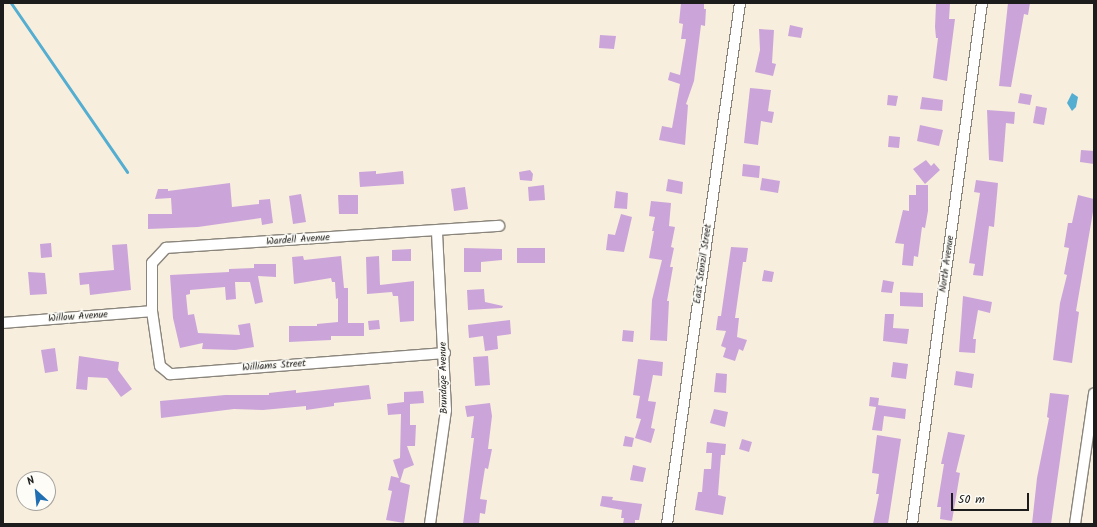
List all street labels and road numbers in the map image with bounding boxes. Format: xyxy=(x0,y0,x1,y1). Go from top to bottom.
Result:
street label: East Stenzil Street xyxy=(691,223,715,305)
street label: Wardell Avenue xyxy=(266,232,330,248)
street label: North Avenue xyxy=(937,235,957,293)
street label: Willow Avenue xyxy=(48,309,108,325)
street label: Brundage Avenue xyxy=(437,342,451,414)
street label: Williams Street xyxy=(242,358,306,374)

